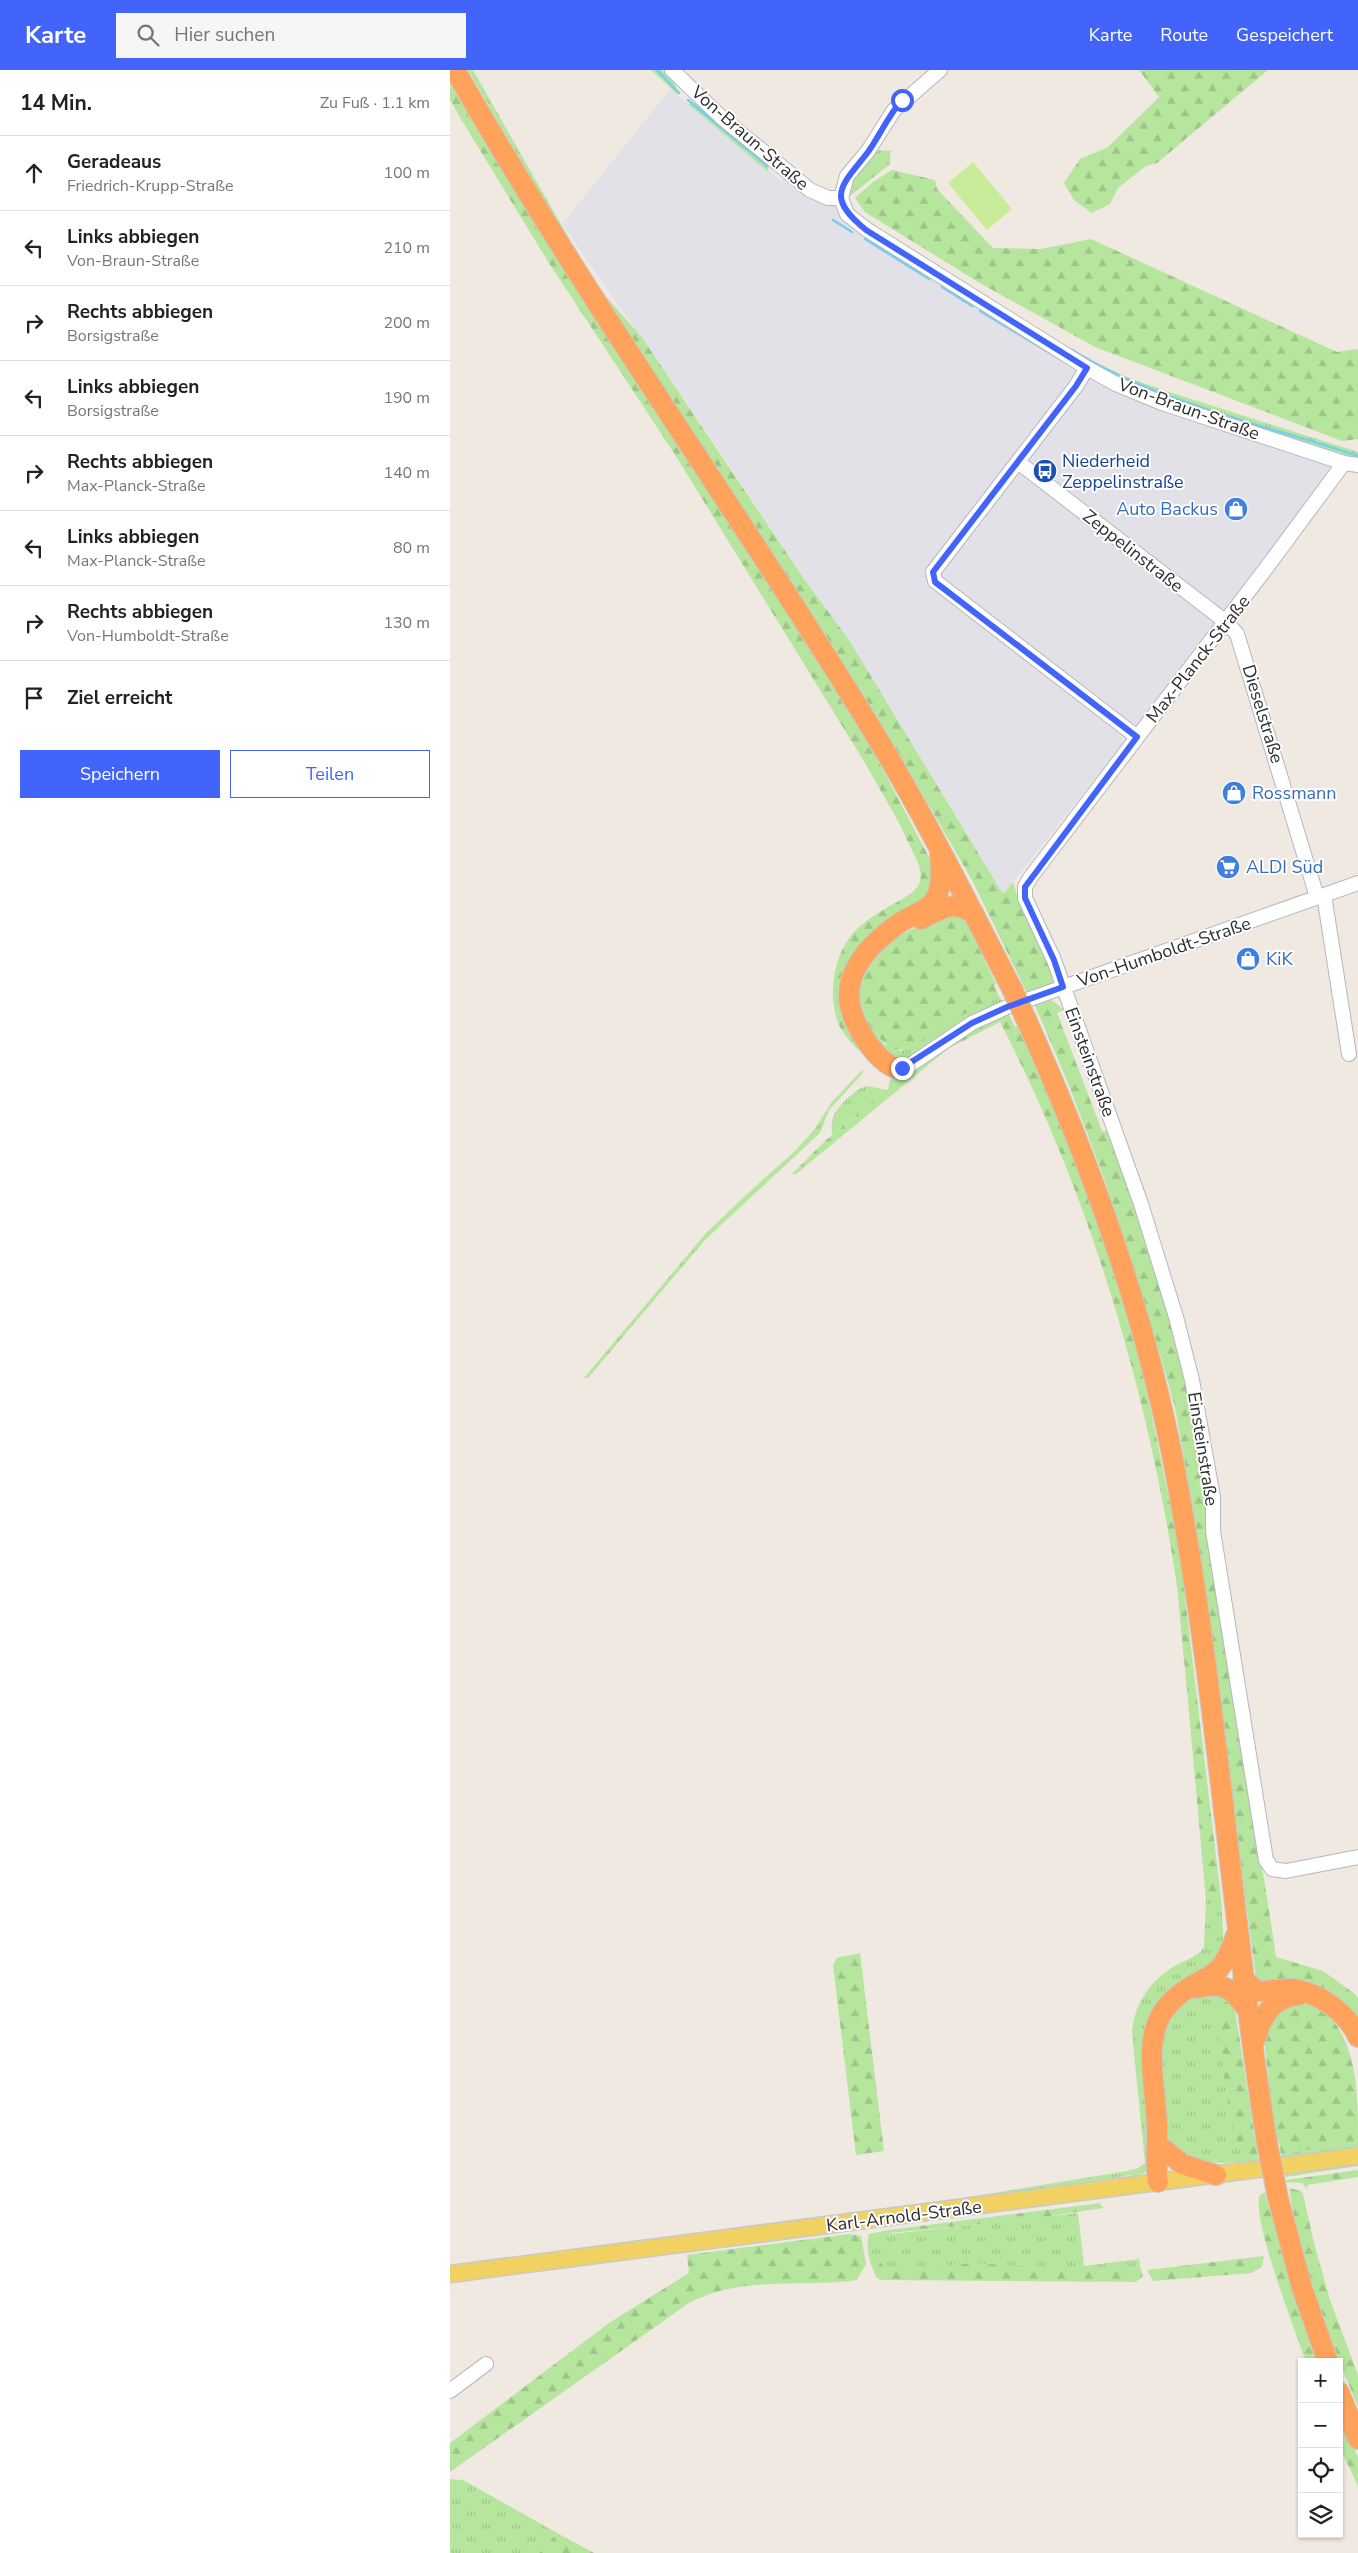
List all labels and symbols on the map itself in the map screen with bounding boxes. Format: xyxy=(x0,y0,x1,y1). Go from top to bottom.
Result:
street label: Von-Braun-Straße xyxy=(685,79,814,196)
route start xyxy=(891,89,914,112)
street label: Von-Braun-Straße xyxy=(1114,372,1263,446)
place label: Niederheid Zeppelinstraße xyxy=(1062,449,1184,494)
bus stop icon: Niederheid Zeppelinstraße xyxy=(1032,458,1058,484)
shop icon: Auto Backus xyxy=(1223,496,1249,522)
place label: Auto Backus xyxy=(1116,497,1218,521)
street label: Zeppelinstraße xyxy=(1078,504,1188,598)
street label: Max-Planck-Straße xyxy=(1141,590,1255,728)
street label: Dieselstraße xyxy=(1237,662,1289,766)
shop icon: Rossmann xyxy=(1221,780,1247,806)
place label: Rossmann xyxy=(1252,781,1337,805)
supermarket icon: ALDI Süd xyxy=(1215,854,1241,880)
place label: ALDI Süd xyxy=(1246,855,1323,879)
street label: Von-Humboldt-Straße xyxy=(1073,911,1254,993)
shop icon: KiK xyxy=(1235,946,1261,972)
place label: KiK xyxy=(1266,947,1293,971)
street label: Einsteinstraße xyxy=(1059,1004,1121,1120)
route end xyxy=(891,1057,914,1080)
street label: Einsteinstraße xyxy=(1182,1390,1224,1508)
street label: Karl-Arnold-Straße xyxy=(825,2195,983,2237)

